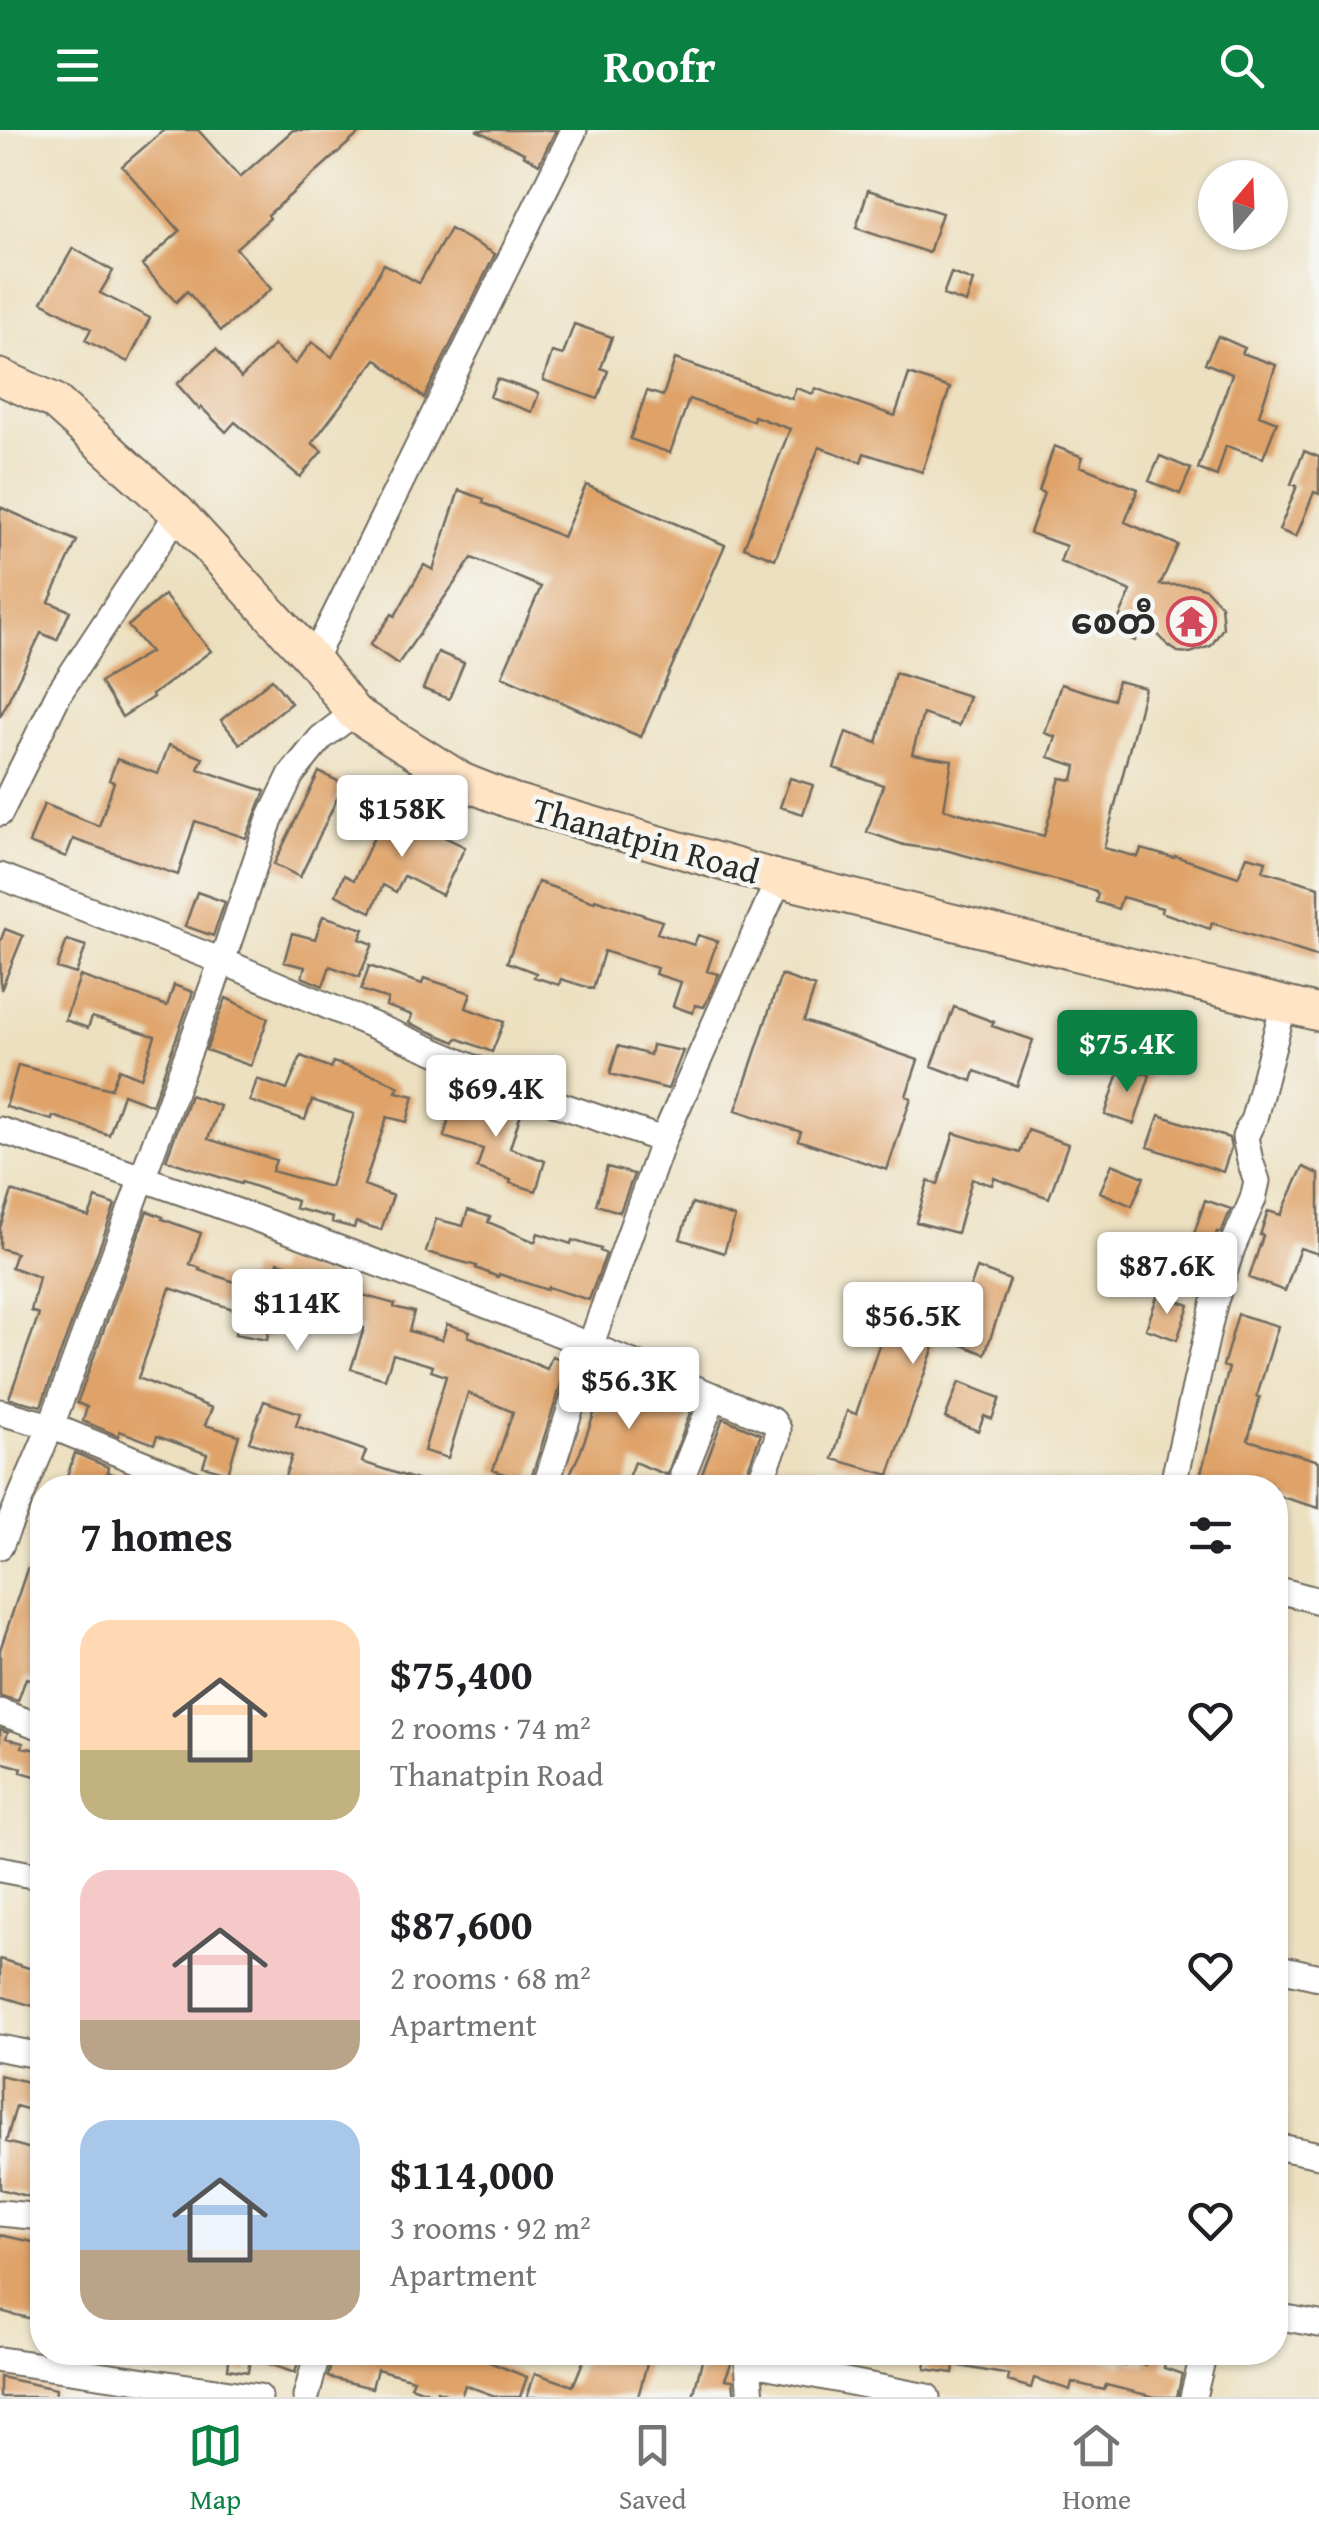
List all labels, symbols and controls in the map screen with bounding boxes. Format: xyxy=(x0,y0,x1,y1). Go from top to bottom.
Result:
text: Roofr xyxy=(603,33,716,98)
icon: menu xyxy=(50,38,105,93)
icon: search xyxy=(1214,38,1269,93)
north arrow xyxy=(1198,160,1288,250)
map controls xyxy=(1198,160,1288,250)
temple icon: စေတီ xyxy=(1165,595,1217,647)
place label: စေတီ xyxy=(1071,596,1156,647)
pin: $158K xyxy=(332,775,472,860)
street label: Thanatpin Road xyxy=(527,783,766,897)
text: $158K xyxy=(359,784,445,831)
pin: $75.4K xyxy=(1046,1010,1208,1095)
text: $75.4K xyxy=(1079,1019,1175,1066)
pin: $69.4K xyxy=(415,1055,577,1140)
text: $69.4K xyxy=(448,1064,544,1111)
pin: $87.6K xyxy=(1086,1232,1248,1317)
text: $87.6K xyxy=(1119,1241,1215,1288)
pin: $114K xyxy=(227,1269,367,1354)
text: $114K xyxy=(254,1278,340,1325)
pin: $56.5K xyxy=(832,1282,994,1367)
text: $56.5K xyxy=(865,1291,961,1338)
pin: $56.3K xyxy=(548,1347,710,1432)
text: $56.3K xyxy=(581,1356,677,1403)
text: 7 homes xyxy=(80,1505,233,1566)
icon: filters xyxy=(1183,1508,1238,1563)
text: $75,400 xyxy=(390,1643,532,1704)
icon: home xyxy=(160,1660,280,1780)
icon: heart xyxy=(1183,1693,1238,1748)
text: 2 rooms · 74 m² xyxy=(390,1704,591,1751)
text: Thanatpin Road xyxy=(390,1751,604,1798)
text: $87,600 xyxy=(390,1893,532,1954)
icon: home xyxy=(160,1910,280,2030)
icon: heart xyxy=(1183,1943,1238,1998)
text: 2 rooms · 68 m² xyxy=(390,1954,591,2001)
text: Apartment xyxy=(390,2001,537,2048)
text: $114,000 xyxy=(390,2143,554,2204)
icon: home xyxy=(160,2160,280,2280)
icon: heart xyxy=(1183,2193,1238,2248)
text: 3 rooms · 92 m² xyxy=(390,2204,591,2251)
text: Apartment xyxy=(390,2251,537,2298)
tab: Map xyxy=(188,2418,243,2519)
tab: Saved xyxy=(619,2418,686,2519)
tab: Home xyxy=(1062,2418,1131,2519)

